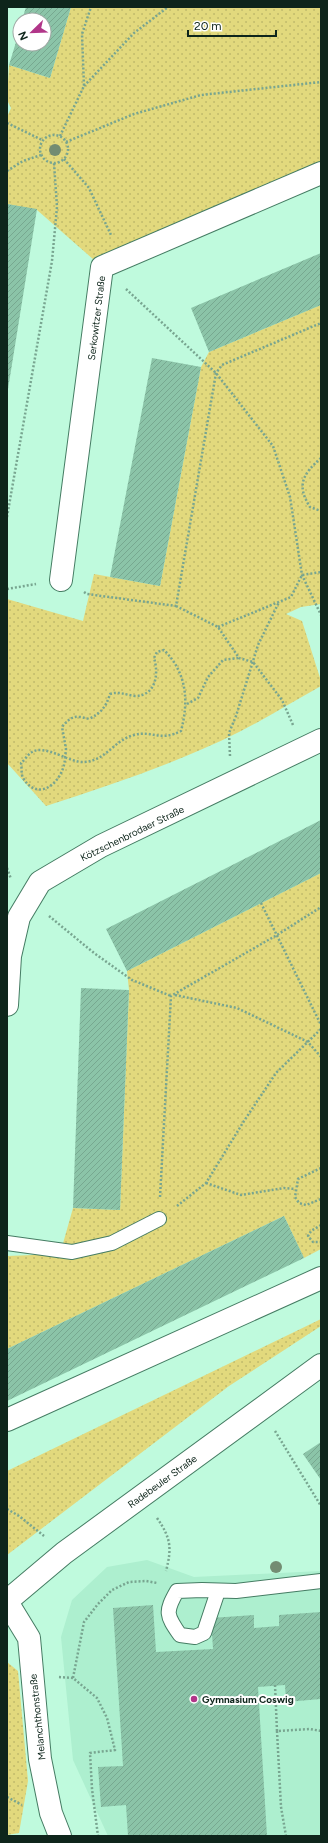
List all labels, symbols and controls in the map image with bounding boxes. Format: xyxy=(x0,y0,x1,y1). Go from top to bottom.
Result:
north arrow xyxy=(12,12,52,52)
scale bar xyxy=(188,12,276,38)
text: 20 m xyxy=(194,19,222,33)
text: N xyxy=(16,29,31,42)
street label: Serkowitzer Straße xyxy=(85,275,108,361)
street label: Kötzschenbrodaer Straße xyxy=(78,802,187,864)
street label: Radebeuler Straße xyxy=(125,1452,200,1511)
street label: Melanchthonstraße xyxy=(26,1673,48,1761)
place label: Gymnasium Coswig xyxy=(202,1693,294,1706)
marker: Gymnasium Coswig xyxy=(189,1694,199,1704)

